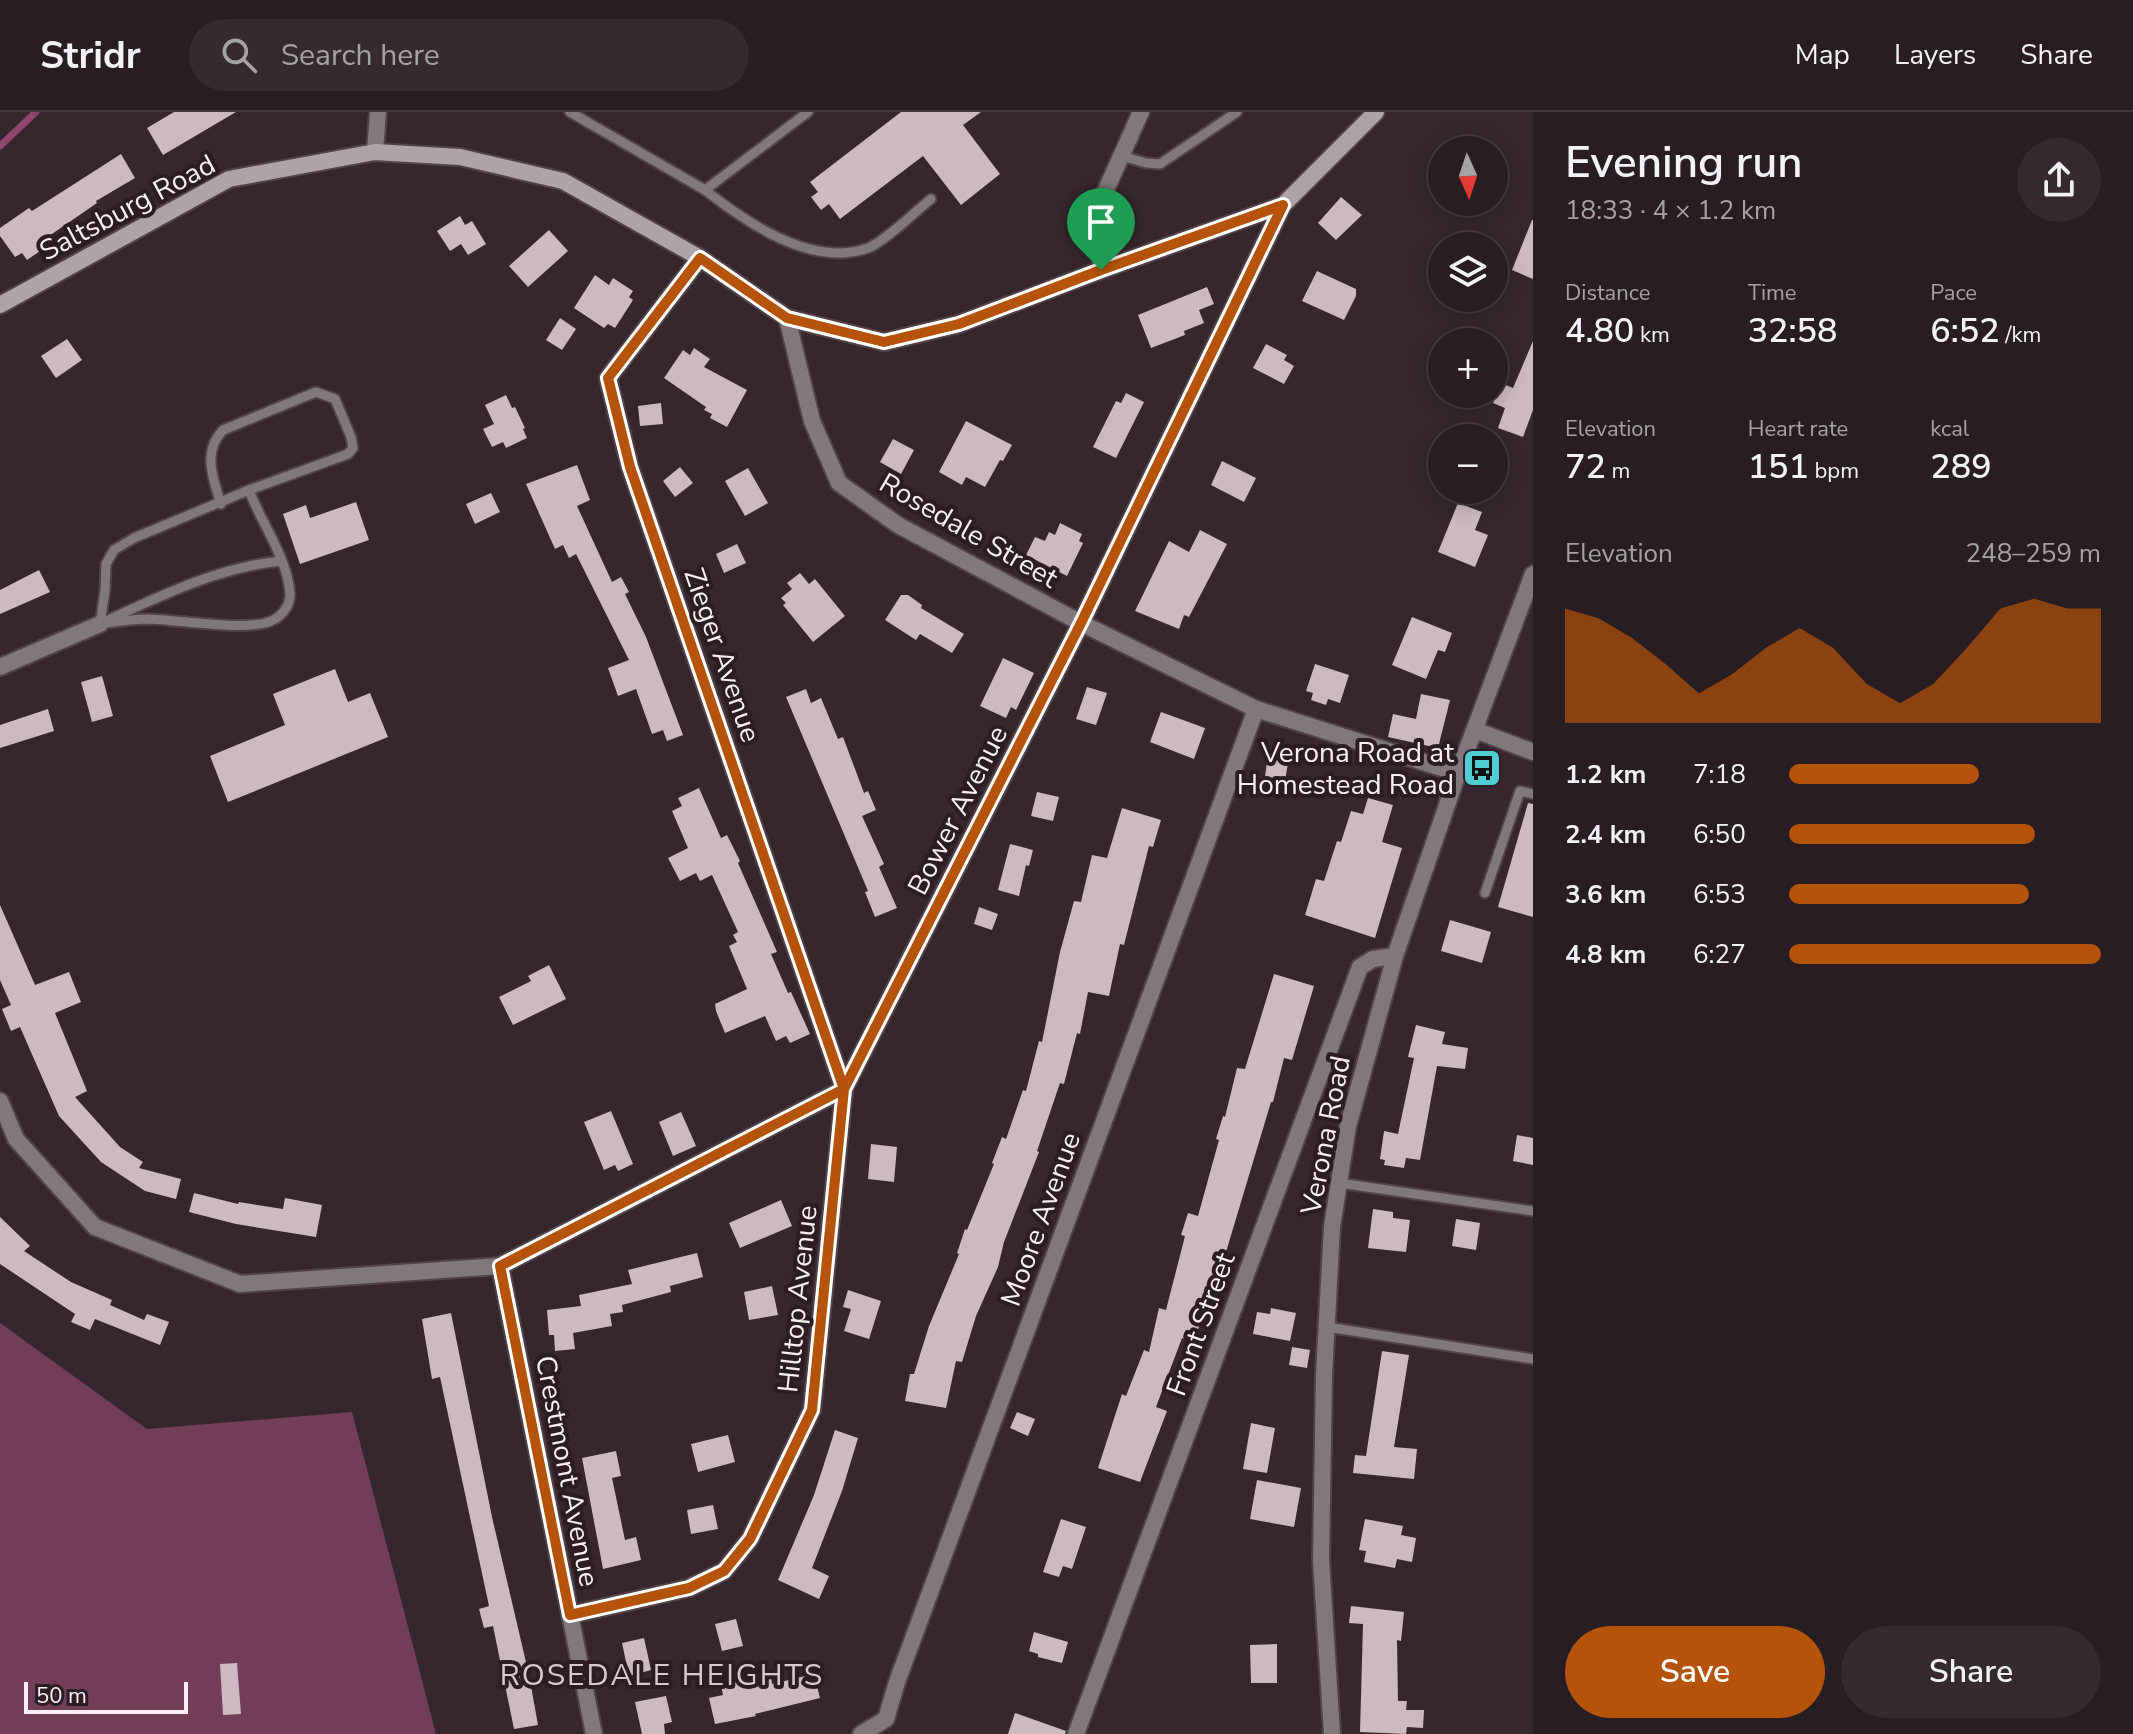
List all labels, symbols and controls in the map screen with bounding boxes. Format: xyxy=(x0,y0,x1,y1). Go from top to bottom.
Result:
search box xyxy=(189,19,749,91)
text: Stridr xyxy=(40,30,141,81)
icon: search xyxy=(217,33,261,77)
text: Search here xyxy=(281,35,440,76)
text: Map xyxy=(1795,36,1850,74)
text: Layers xyxy=(1894,36,1976,74)
text: Share xyxy=(2020,36,2093,74)
text: Evening run xyxy=(1565,133,1803,193)
north arrow xyxy=(1428,136,1508,216)
map controls xyxy=(1428,136,1508,504)
button: share xyxy=(2017,138,2101,222)
street label: Saltsburg Road xyxy=(33,146,222,270)
pin xyxy=(1067,188,1135,270)
text: 18:33 · 4 × 1.2 km xyxy=(1565,193,1776,228)
icon: arrive xyxy=(1079,200,1123,244)
button: layers xyxy=(1428,232,1508,312)
text: Distance xyxy=(1565,278,1650,308)
text: Time xyxy=(1748,278,1797,308)
text: Pace xyxy=(1930,278,1977,308)
text: 4.80 xyxy=(1565,308,1634,354)
text: 32:58 xyxy=(1748,308,1837,354)
text: 6:52 xyxy=(1930,308,2000,354)
text: km xyxy=(1634,320,1670,350)
text: /km xyxy=(2000,320,2041,350)
button: + xyxy=(1428,328,1508,408)
text: Elevation xyxy=(1565,414,1656,444)
text: Heart rate xyxy=(1748,414,1848,444)
text: kcal xyxy=(1930,414,1969,444)
button: − xyxy=(1428,424,1508,504)
text: 72 xyxy=(1565,444,1606,490)
text: 151 xyxy=(1748,444,1809,490)
text: 289 xyxy=(1930,444,1992,490)
text: m xyxy=(1606,456,1630,486)
text: bpm xyxy=(1809,456,1859,486)
street label: Rosedale Street xyxy=(872,464,1065,597)
text: Elevation xyxy=(1565,536,1673,571)
text: 248–259 m xyxy=(1965,536,2101,571)
street label: Zieger Avenue xyxy=(675,563,770,747)
street label: Bower Avenue xyxy=(899,719,1017,902)
place label: Verona Road at Homestead Road xyxy=(1237,734,1454,804)
bus stop icon: Verona Road at Homestead Road xyxy=(1461,747,1503,789)
text: 1.2 km xyxy=(1565,757,1646,792)
text: 7:18 xyxy=(1693,757,1746,792)
text: 2.4 km xyxy=(1565,817,1646,852)
text: 6:50 xyxy=(1693,817,1746,852)
text: 3.6 km xyxy=(1565,877,1646,912)
text: 6:53 xyxy=(1693,877,1746,912)
text: 4.8 km xyxy=(1565,937,1646,972)
text: 6:27 xyxy=(1693,937,1746,972)
street label: Verona Road xyxy=(1292,1053,1360,1219)
street label: Moore Avenue xyxy=(992,1127,1090,1311)
street label: Hilltop Avenue xyxy=(769,1204,827,1395)
street label: Front Street xyxy=(1157,1247,1244,1401)
street label: Crestmont Avenue xyxy=(526,1352,608,1590)
button: Save xyxy=(1565,1626,1825,1718)
button: Share xyxy=(1841,1626,2101,1718)
district label: ROSEDALE HEIGHTS xyxy=(500,1655,824,1696)
scale bar xyxy=(24,1678,188,1714)
text: 50 m xyxy=(36,1681,87,1711)

